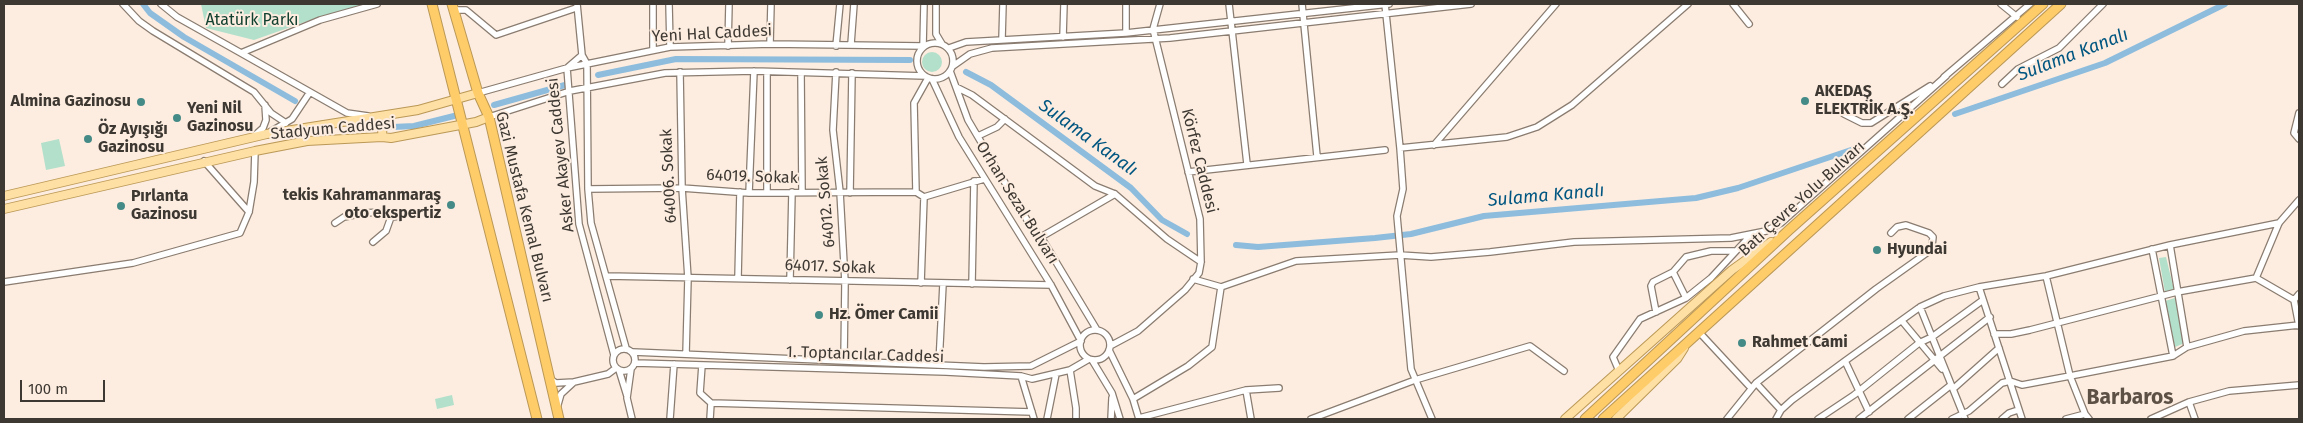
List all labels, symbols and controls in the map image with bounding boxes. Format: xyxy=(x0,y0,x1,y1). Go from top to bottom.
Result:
park label: Atatürk Parkı xyxy=(205,11,299,31)
street label: Yeni Hal Caddesi xyxy=(651,21,773,47)
water label: Sulama Kanalı xyxy=(2015,24,2131,86)
street label: Asker Akayev Caddesi xyxy=(543,77,579,233)
place label: AKEDAŞ ELEKTRİK A.Ş. xyxy=(1815,82,1914,120)
place label: Almina Gazinosu xyxy=(11,92,131,112)
water label: Sulama Kanalı xyxy=(1034,95,1142,181)
marker: AKEDAŞ ELEKTRİK A.Ş. xyxy=(1799,95,1811,107)
marker: Almina Gazinosu xyxy=(135,96,147,108)
place label: Yeni Nil Gazinosu xyxy=(187,99,253,137)
street label: Körfez Caddesi xyxy=(1177,107,1221,215)
street label: Gazi Mustafa Kemal Bulvarı xyxy=(491,110,557,304)
marker: Yeni Nil Gazinosu xyxy=(171,112,183,124)
street label: Stadyum Caddesi xyxy=(270,114,396,144)
place label: Öz Ayışığı Gazinosu xyxy=(98,120,168,158)
street label: 64006. Sokak xyxy=(657,128,681,224)
marker: Öz Ayışığı Gazinosu xyxy=(82,133,94,145)
street label: Batı Çevre Yolu Bulvarı xyxy=(1735,137,1869,261)
street label: Orhan Sezal Bulvarı xyxy=(971,138,1063,268)
street label: 64012. Sokak xyxy=(812,156,840,248)
street label: 64019. Sokak xyxy=(706,166,798,188)
water label: Sulama Kanalı xyxy=(1487,180,1605,212)
place label: tekis Kahramanmaraş oto ekspertiz xyxy=(283,186,441,224)
place label: Pırlanta Gazinosu xyxy=(131,187,197,225)
marker: tekis Kahramanmaraş oto ekspertiz xyxy=(445,199,457,211)
marker: Pırlanta Gazinosu xyxy=(115,200,127,212)
place label: Hyundai xyxy=(1887,240,1947,260)
marker: Hyundai xyxy=(1871,244,1883,256)
street label: 64017. Sokak xyxy=(784,256,876,278)
place label: Hz. Ömer Camii xyxy=(829,305,939,325)
marker: Hz. Ömer Camii xyxy=(813,309,825,321)
place label: Rahmet Cami xyxy=(1752,333,1848,353)
marker: Rahmet Cami xyxy=(1736,337,1748,349)
street label: 1. Toptancılar Caddesi xyxy=(786,343,944,367)
scale bar xyxy=(22,370,108,402)
text: 100 m xyxy=(28,380,68,398)
district label: Barbaros xyxy=(2087,385,2173,411)

